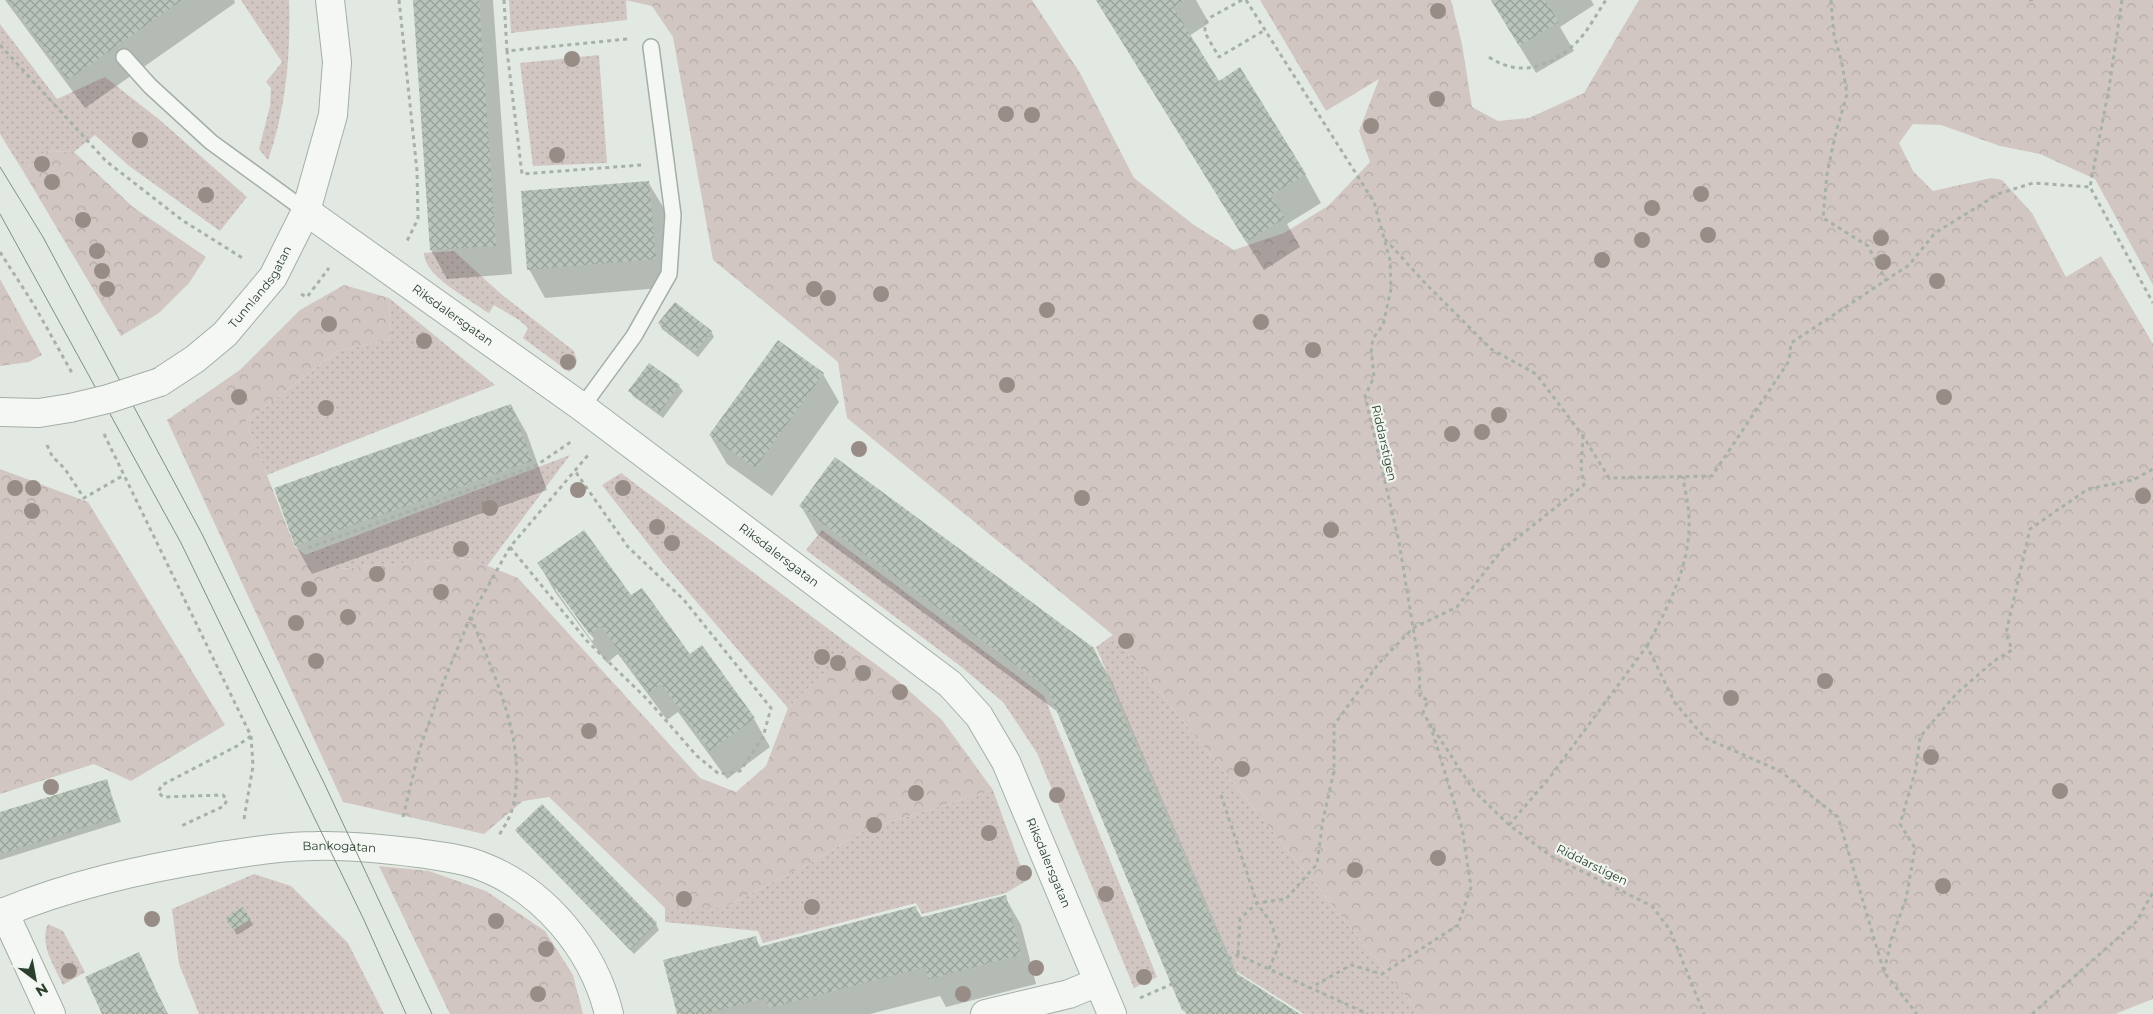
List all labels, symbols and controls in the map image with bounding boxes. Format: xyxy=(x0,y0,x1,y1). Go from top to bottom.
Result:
street label: Tunnlandsgatan xyxy=(225,243,294,331)
street label: Riksdalersgatan xyxy=(409,281,497,349)
street label: Riddarstigen xyxy=(1368,403,1401,482)
street label: Riksdalersgatan xyxy=(736,520,822,590)
street label: Riksdalersgatan xyxy=(1023,815,1074,910)
street label: Bankogatan xyxy=(302,838,377,855)
street label: Riddarstigen xyxy=(1554,841,1630,888)
north arrow xyxy=(10,954,60,1004)
text: N xyxy=(32,979,51,1001)

